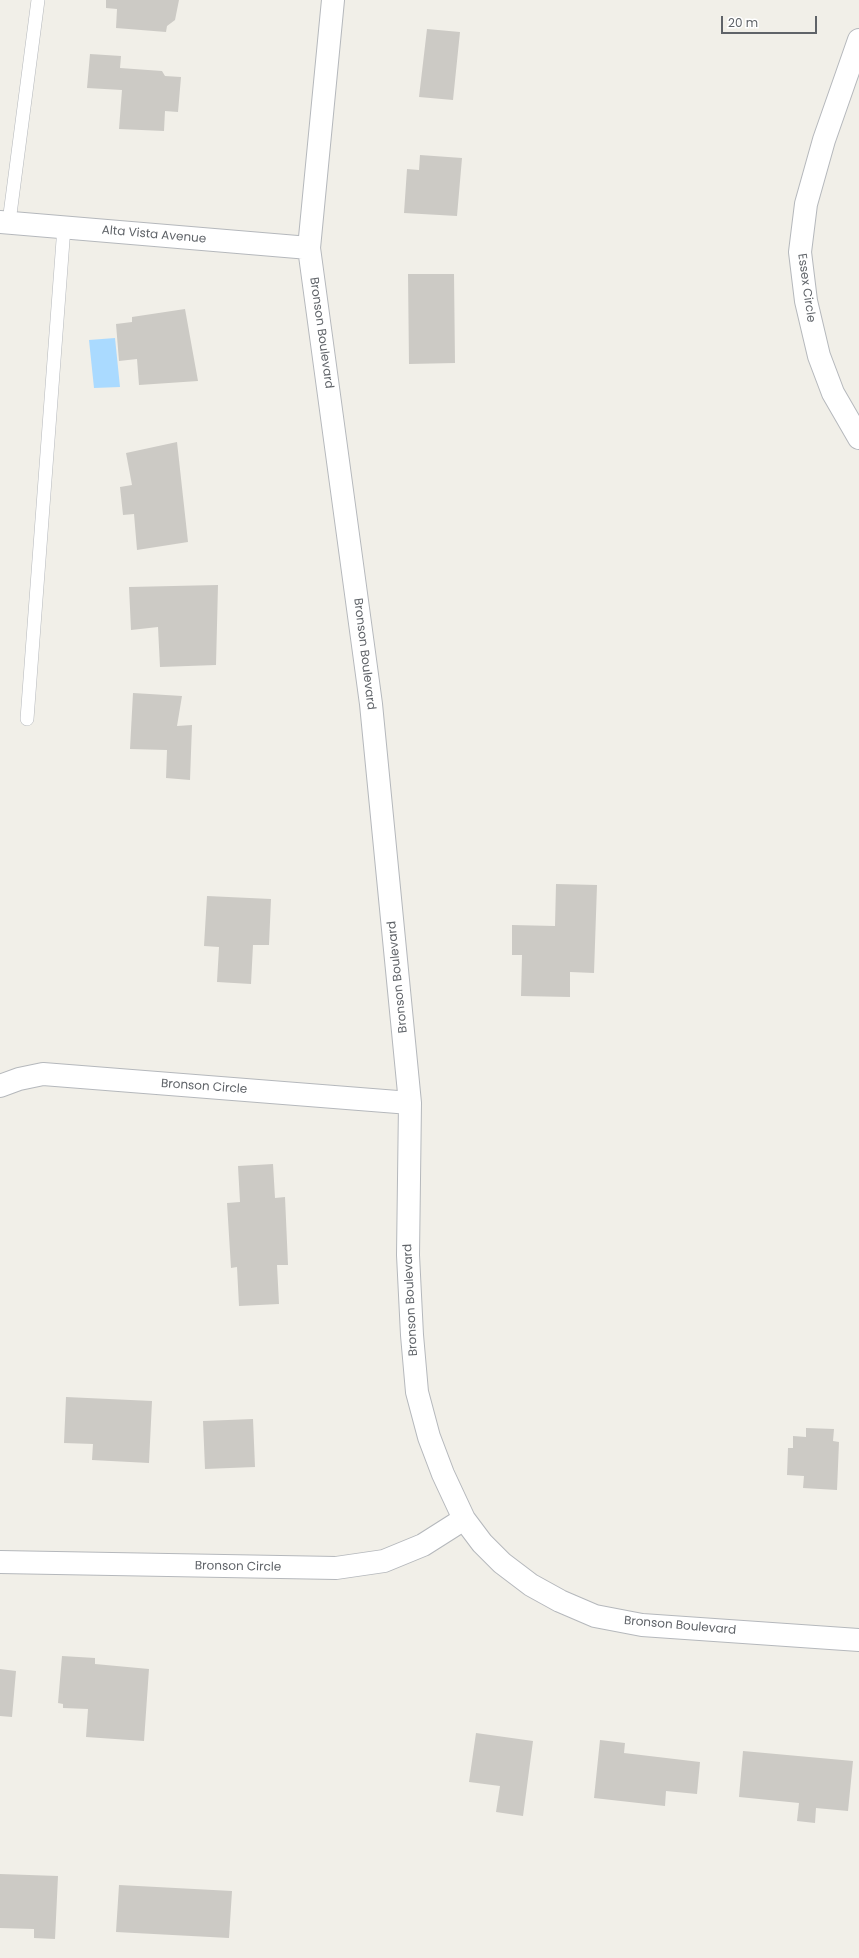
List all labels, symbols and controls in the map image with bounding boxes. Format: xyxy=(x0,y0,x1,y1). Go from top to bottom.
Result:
scale bar xyxy=(723,8,819,34)
text: 20 m xyxy=(728,14,758,31)
street label: Alta Vista Avenue xyxy=(101,223,207,247)
street label: Essex Circle xyxy=(794,253,818,323)
street label: Bronson Boulevard xyxy=(306,276,336,390)
street label: Bronson Boulevard xyxy=(350,597,378,711)
street label: Bronson Boulevard xyxy=(385,920,411,1034)
street label: Bronson Circle xyxy=(160,1077,248,1097)
street label: Bronson Boulevard xyxy=(401,1243,421,1357)
street label: Bronson Circle xyxy=(195,1559,281,1575)
street label: Bronson Boulevard xyxy=(623,1614,737,1638)

